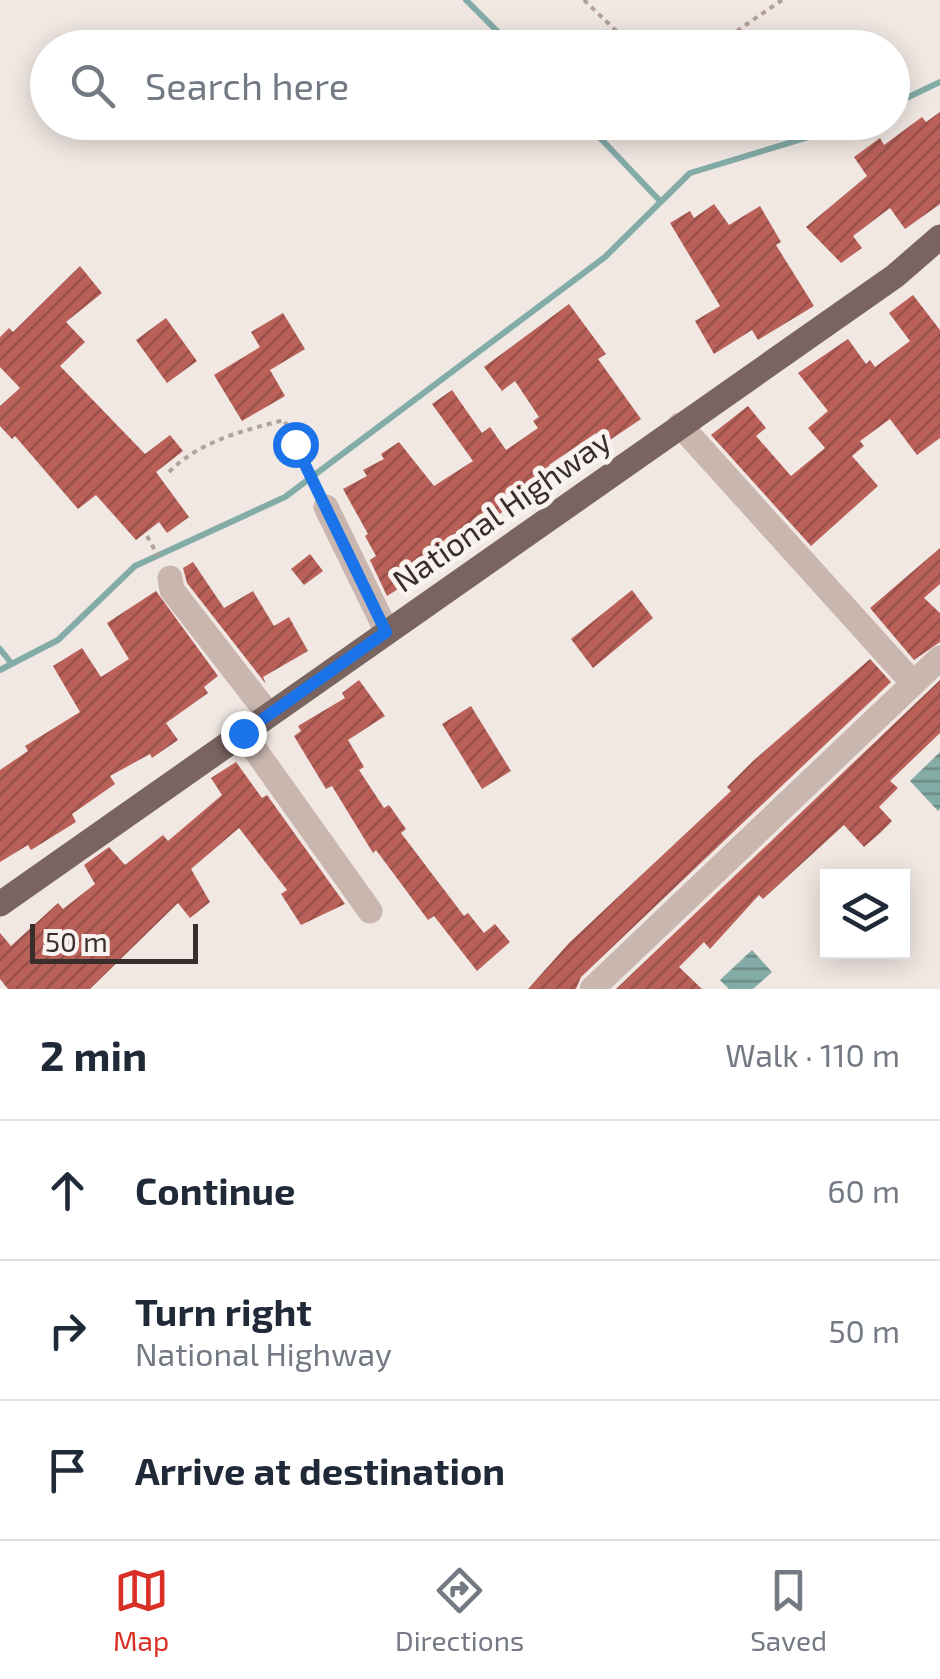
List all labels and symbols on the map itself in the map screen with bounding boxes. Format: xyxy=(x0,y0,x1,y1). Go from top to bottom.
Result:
street label: National Highway xyxy=(385,420,617,599)
route start xyxy=(273,422,319,468)
route end xyxy=(221,711,267,757)
scale bar xyxy=(30,919,198,964)

